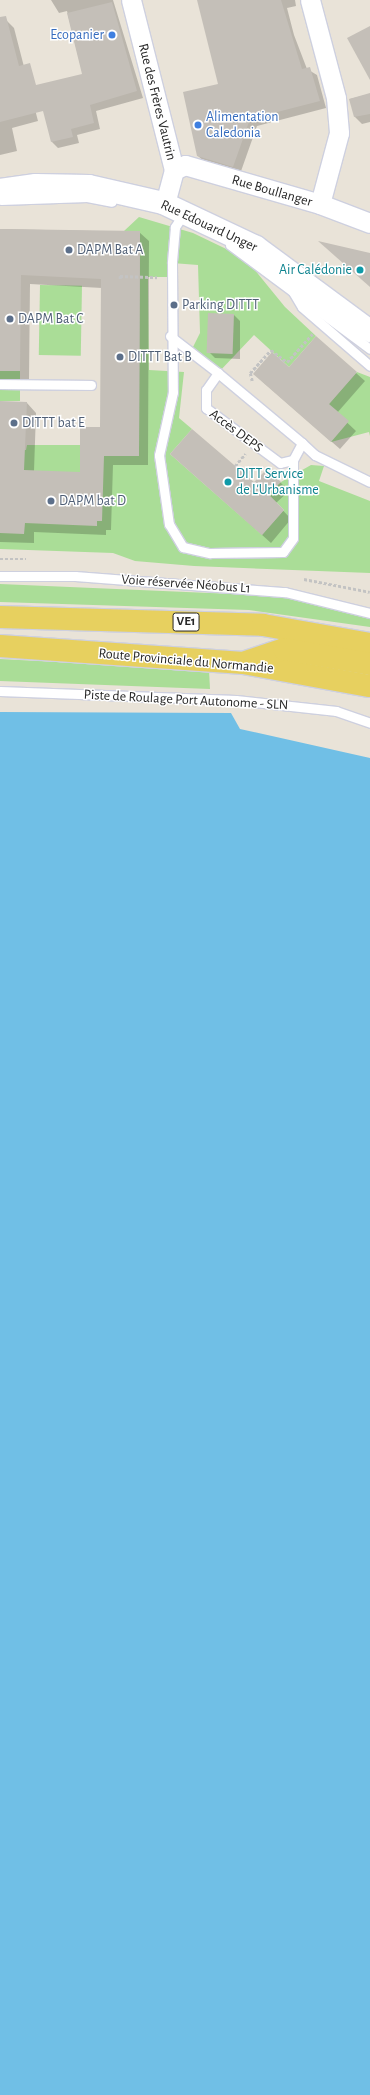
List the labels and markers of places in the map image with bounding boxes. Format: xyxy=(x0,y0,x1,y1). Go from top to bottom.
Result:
place label: Ecopanier xyxy=(50,27,104,43)
marker: Ecopanier xyxy=(107,30,117,40)
place label: Alimentation Caledonia xyxy=(206,109,279,142)
marker: Alimentation Caledonia xyxy=(193,120,203,130)
place label: DAPM Bat A xyxy=(77,242,143,258)
marker: DAPM Bat A xyxy=(64,245,74,255)
place label: Air Calédonie xyxy=(279,262,352,278)
marker: Air Calédonie xyxy=(355,265,365,275)
place label: Parking DITTT xyxy=(182,297,259,313)
marker: Parking DITTT xyxy=(169,300,179,310)
place label: DAPM Bat C xyxy=(18,311,84,327)
marker: DAPM Bat C xyxy=(5,314,15,324)
place label: DITTT Bat B xyxy=(128,349,192,365)
marker: DITTT Bat B xyxy=(115,352,125,362)
place label: DITTT bat E xyxy=(22,415,85,431)
marker: DITTT bat E xyxy=(9,418,19,428)
place label: DITT Service de L'Urbanisme xyxy=(236,466,319,498)
marker: DITT Service de L'Urbanisme xyxy=(223,477,233,487)
place label: DAPM bat D xyxy=(59,493,126,509)
marker: DAPM bat D xyxy=(46,496,56,506)

